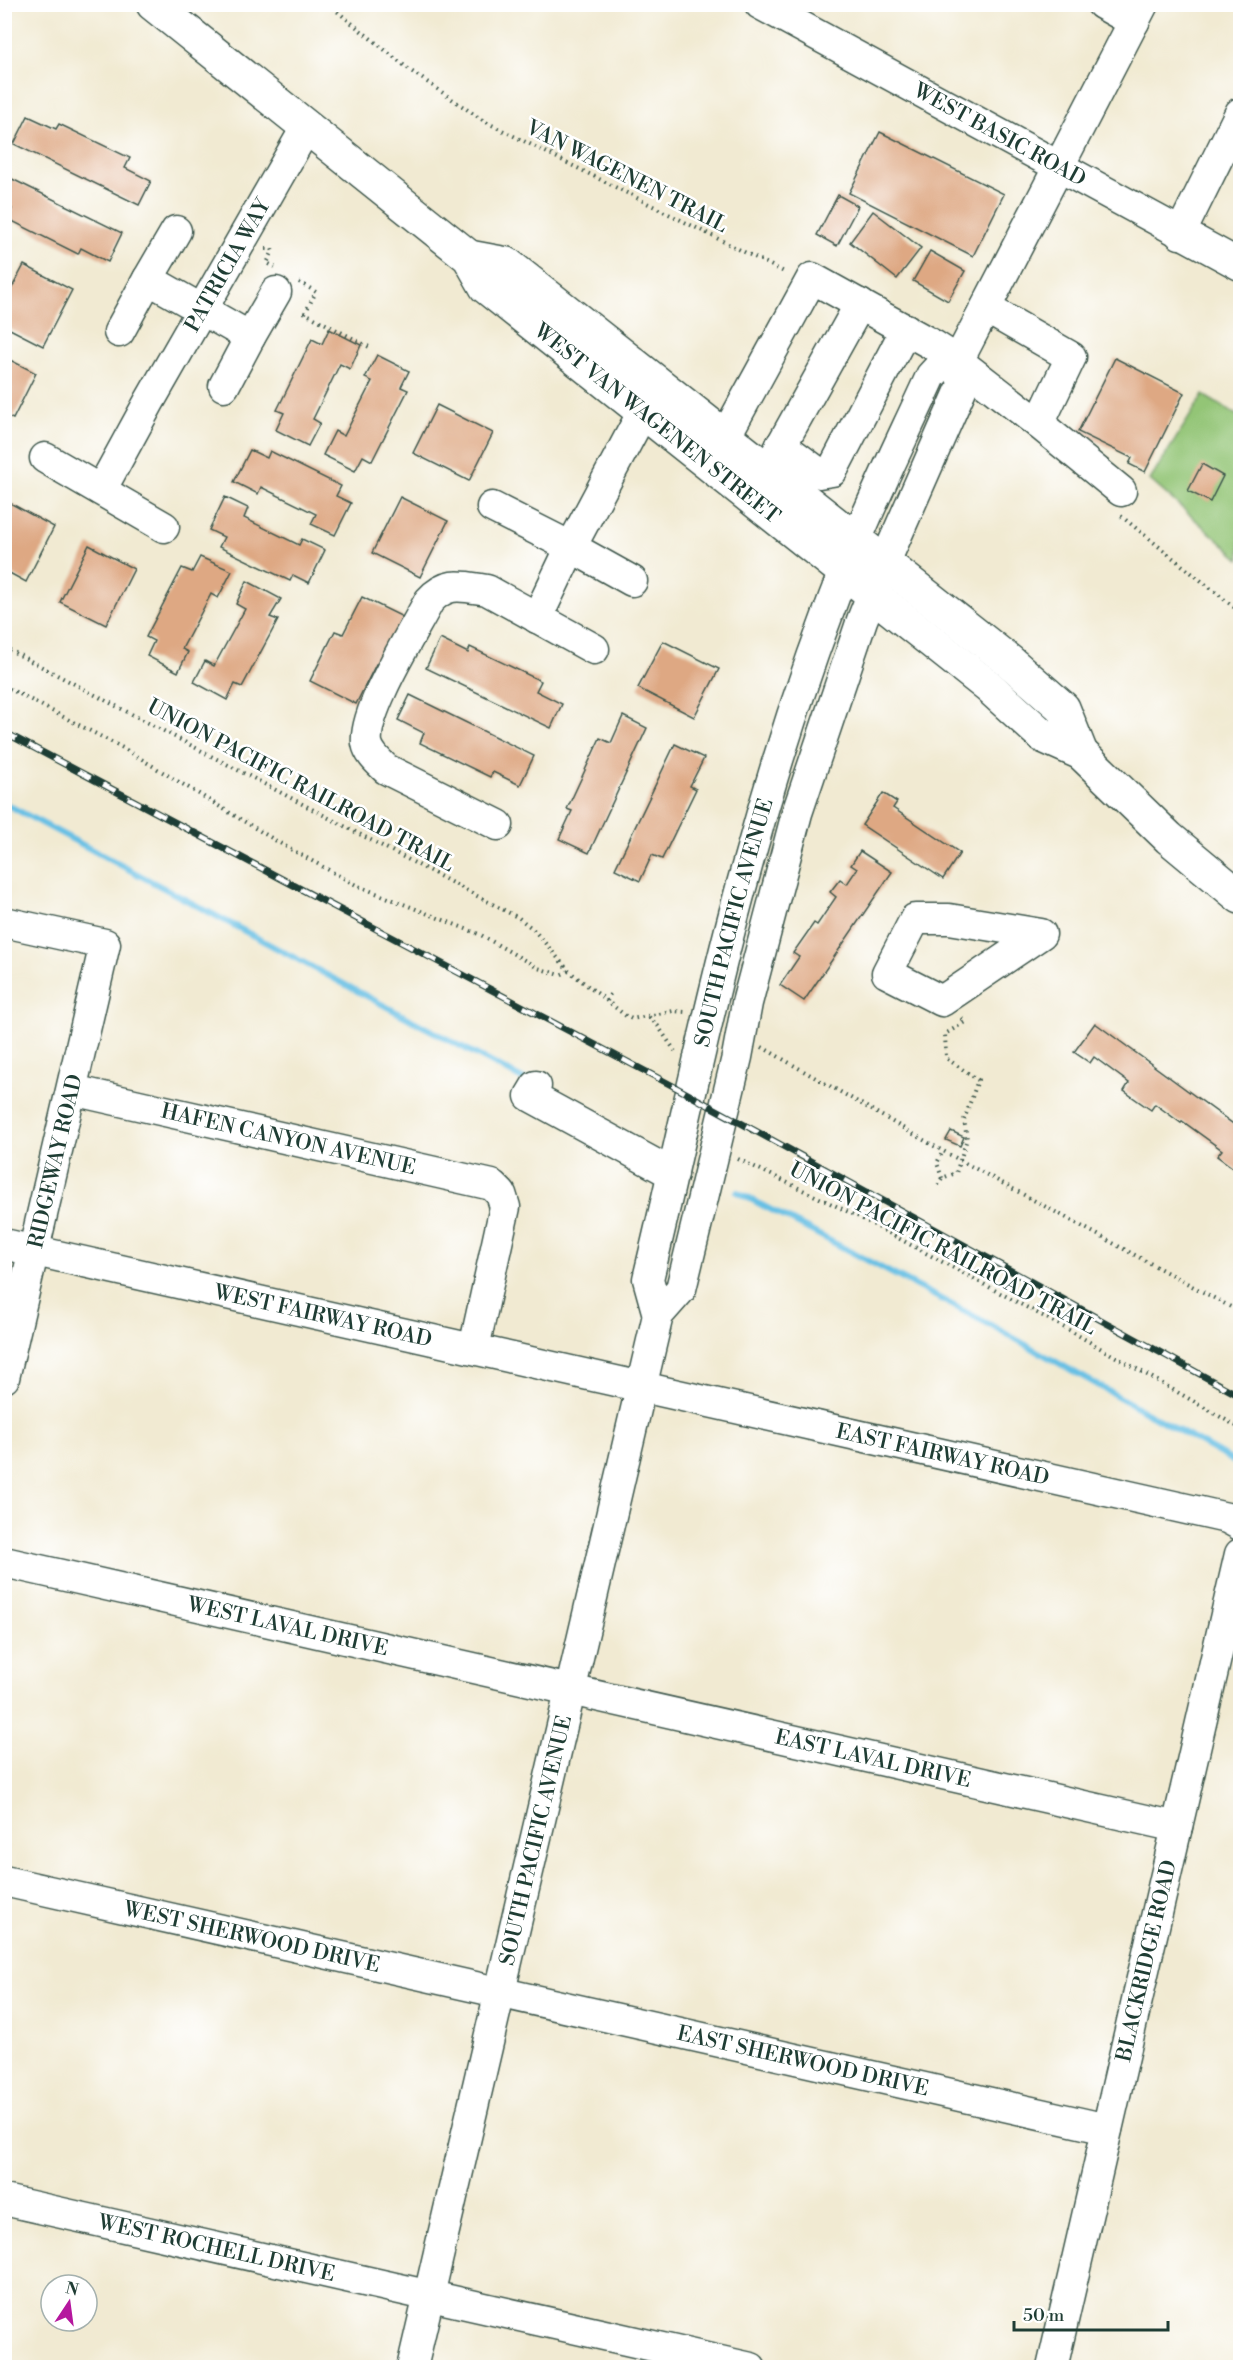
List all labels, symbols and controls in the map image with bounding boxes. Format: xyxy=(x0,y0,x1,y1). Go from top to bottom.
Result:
street label: WEST BASIC ROAD xyxy=(908,77,1090,193)
street label: VAN WAGENEN TRAIL xyxy=(521,114,732,239)
street label: PATRICIA WAY xyxy=(180,193,277,337)
street label: WEST VAN WAGENEN STREET xyxy=(528,318,785,530)
street label: UNION PACIFIC RAILROAD TRAIL xyxy=(142,694,459,878)
street label: SOUTH PACIFIC AVENUE xyxy=(690,795,780,1050)
street label: RIDGEWAY ROAD xyxy=(23,1072,89,1251)
street label: HAFEN CANYON AVENUE xyxy=(158,1099,418,1181)
street label: UNION PACIFIC RAILROAD TRAIL xyxy=(784,1157,1101,1341)
street label: WEST FAIRWAY ROAD xyxy=(210,1279,434,1353)
street label: EAST FAIRWAY ROAD xyxy=(833,1419,1052,1492)
street label: WEST LAVAL DRIVE xyxy=(184,1592,391,1662)
street label: SOUTH PACIFIC AVENUE xyxy=(495,1713,578,1968)
street label: EAST LAVAL DRIVE xyxy=(772,1725,973,1794)
street label: BLACKRIDGE ROAD xyxy=(1111,1858,1183,2065)
street label: WEST SHERWOOD DRIVE xyxy=(120,1896,382,1979)
street label: EAST SHERWOOD DRIVE xyxy=(675,2021,931,2103)
street label: WEST ROCHELL DRIVE xyxy=(95,2209,337,2288)
north arrow xyxy=(39,2273,99,2333)
text: N xyxy=(64,2278,81,2301)
scale bar xyxy=(1014,2294,1168,2332)
text: 50 m xyxy=(1023,2304,1065,2327)

